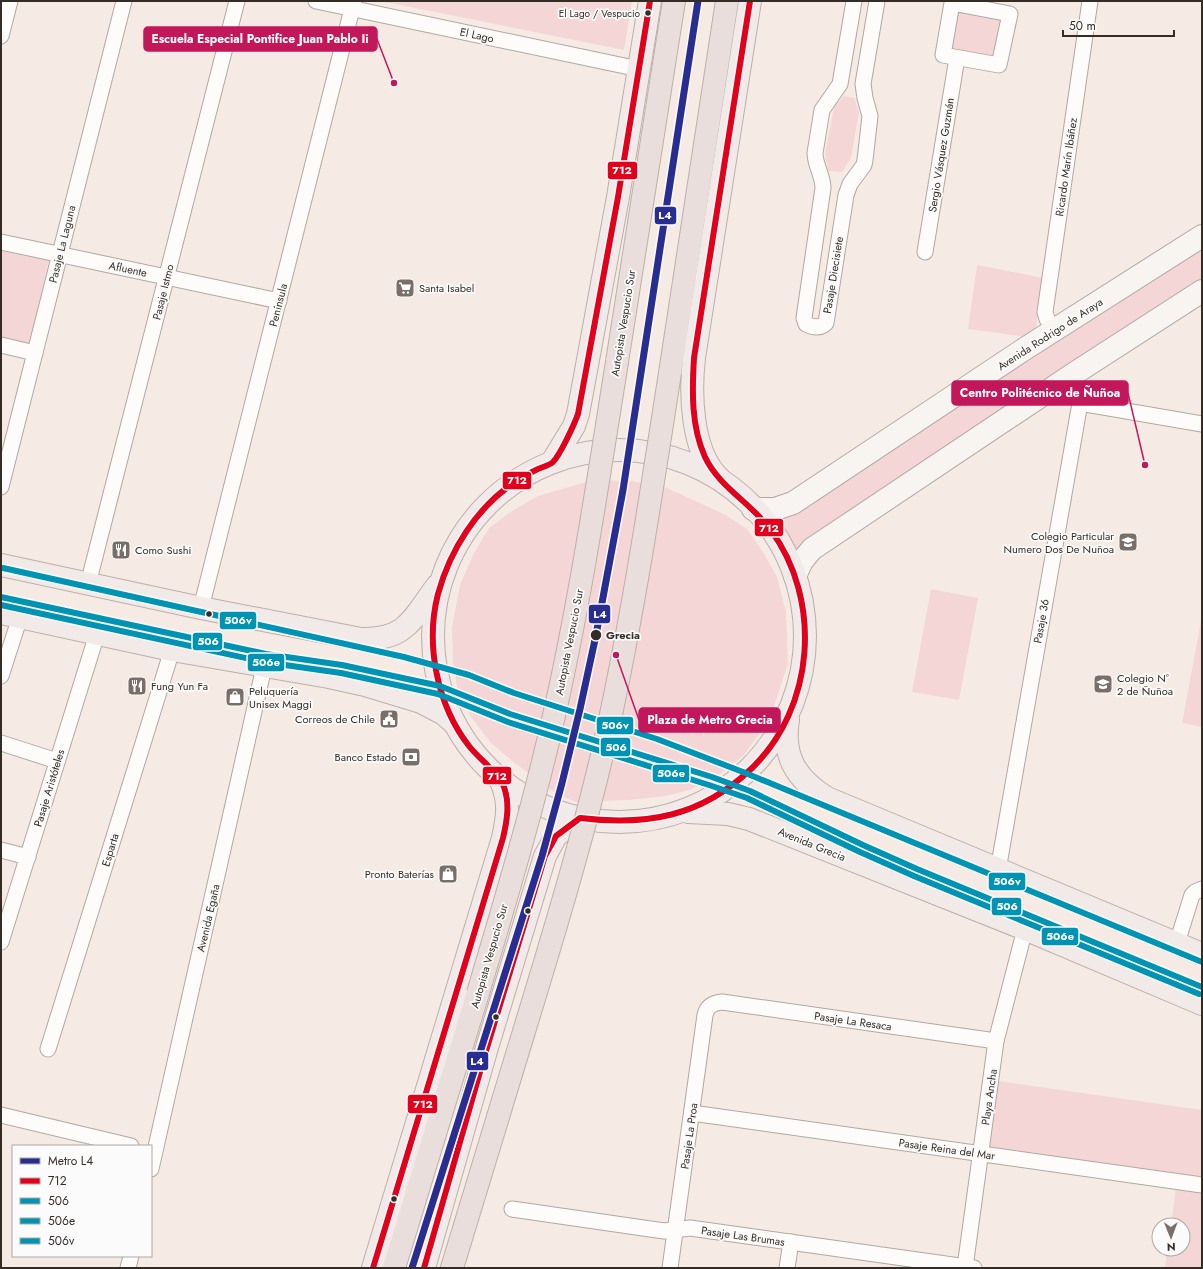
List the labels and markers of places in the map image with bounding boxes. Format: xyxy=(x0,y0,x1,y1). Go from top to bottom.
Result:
place label: El Lago / Vespucio xyxy=(559,6,641,21)
marker: El Lago / Vespucio xyxy=(643,8,653,18)
callout: Escuela Especial Pontifice Juan Pablo Ii xyxy=(144,27,377,51)
supermarket icon: Santa Isabel xyxy=(394,277,416,299)
place label: Santa Isabel xyxy=(419,280,474,296)
callout: Centro Politécnico de Ñuñoa xyxy=(952,381,1128,405)
place label: Colegio Particular Numero Dos De Nuñoa xyxy=(1004,528,1114,557)
school or university icon: Colegio Particular Numero Dos De Nuñoa xyxy=(1117,531,1139,553)
restaurant icon: Como Sushi xyxy=(110,539,132,561)
place label: Como Sushi xyxy=(135,542,191,558)
unlabelled marker xyxy=(204,609,214,619)
place label: Grecia xyxy=(606,627,640,643)
marker: Grecia xyxy=(589,628,603,642)
place label: Colegio Nº 2 de Ñuñoa xyxy=(1117,670,1173,699)
school or university icon: Colegio Nº 2 de Ñuñoa xyxy=(1092,673,1114,695)
restaurant icon: Fung Yun Fa xyxy=(126,675,148,697)
place label: Fung Yun Fa xyxy=(151,678,208,694)
place label: Peluquería Unisex Maggi xyxy=(249,683,312,712)
shop icon: Peluquería Unisex Maggi xyxy=(224,686,246,708)
public building icon: Correos de Chile xyxy=(378,708,400,730)
callout: Plaza de Metro Grecia xyxy=(639,708,780,732)
place label: Correos de Chile xyxy=(295,711,375,727)
bank icon: Banco Estado xyxy=(400,746,422,768)
place label: Banco Estado xyxy=(335,749,397,765)
shop icon: Pronto Baterías xyxy=(437,863,459,885)
place label: Pronto Baterías xyxy=(365,866,435,882)
unlabelled marker xyxy=(523,906,533,916)
unlabelled marker xyxy=(491,1012,501,1022)
unlabelled marker xyxy=(389,1194,399,1204)

